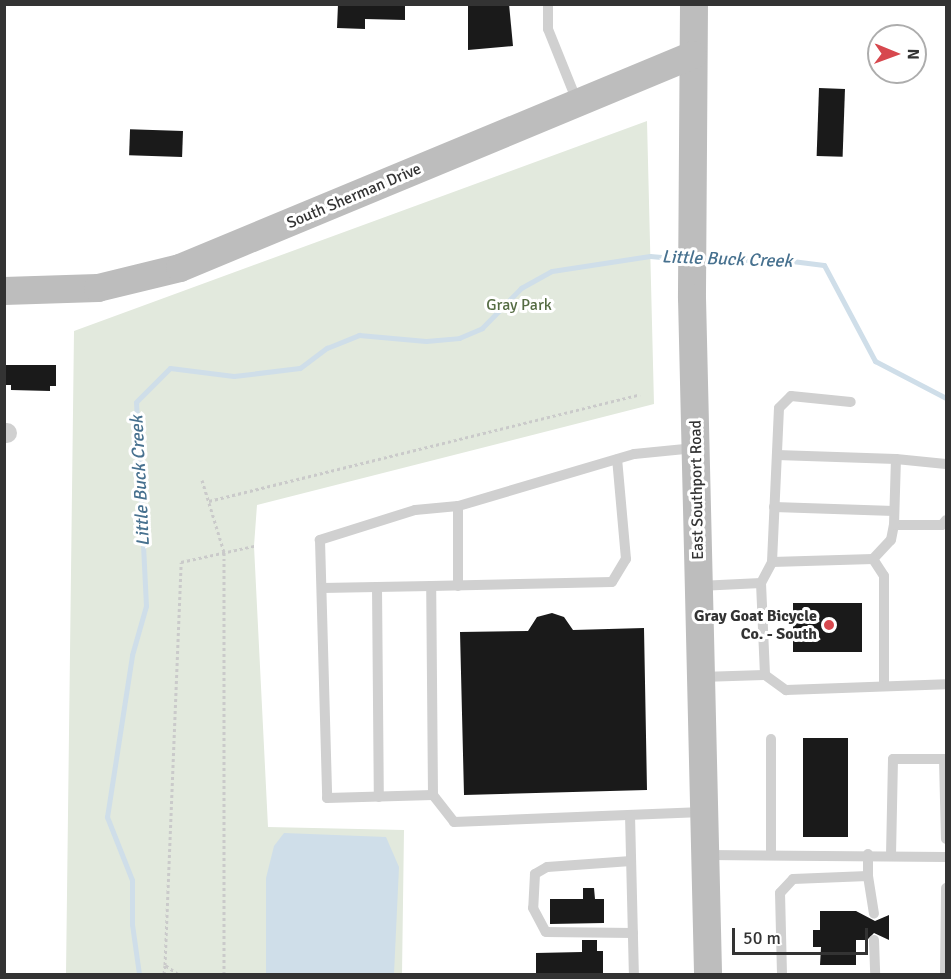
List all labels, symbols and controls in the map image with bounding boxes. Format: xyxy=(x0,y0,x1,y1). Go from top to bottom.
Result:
north arrow xyxy=(867,24,927,84)
text: N xyxy=(903,49,923,60)
street label: South Sherman Drive xyxy=(284,159,424,233)
water label: Little Buck Creek xyxy=(661,246,793,272)
park label: Gray Park xyxy=(486,295,552,315)
water label: Little Buck Creek xyxy=(126,415,154,547)
street label: East Southport Road xyxy=(686,420,708,560)
place label: Gray Goat Bicycle Co. - South xyxy=(694,606,817,644)
marker: Gray Goat Bicycle Co. - South xyxy=(822,618,836,632)
scale bar xyxy=(735,916,872,954)
text: 50 m xyxy=(743,927,781,949)

